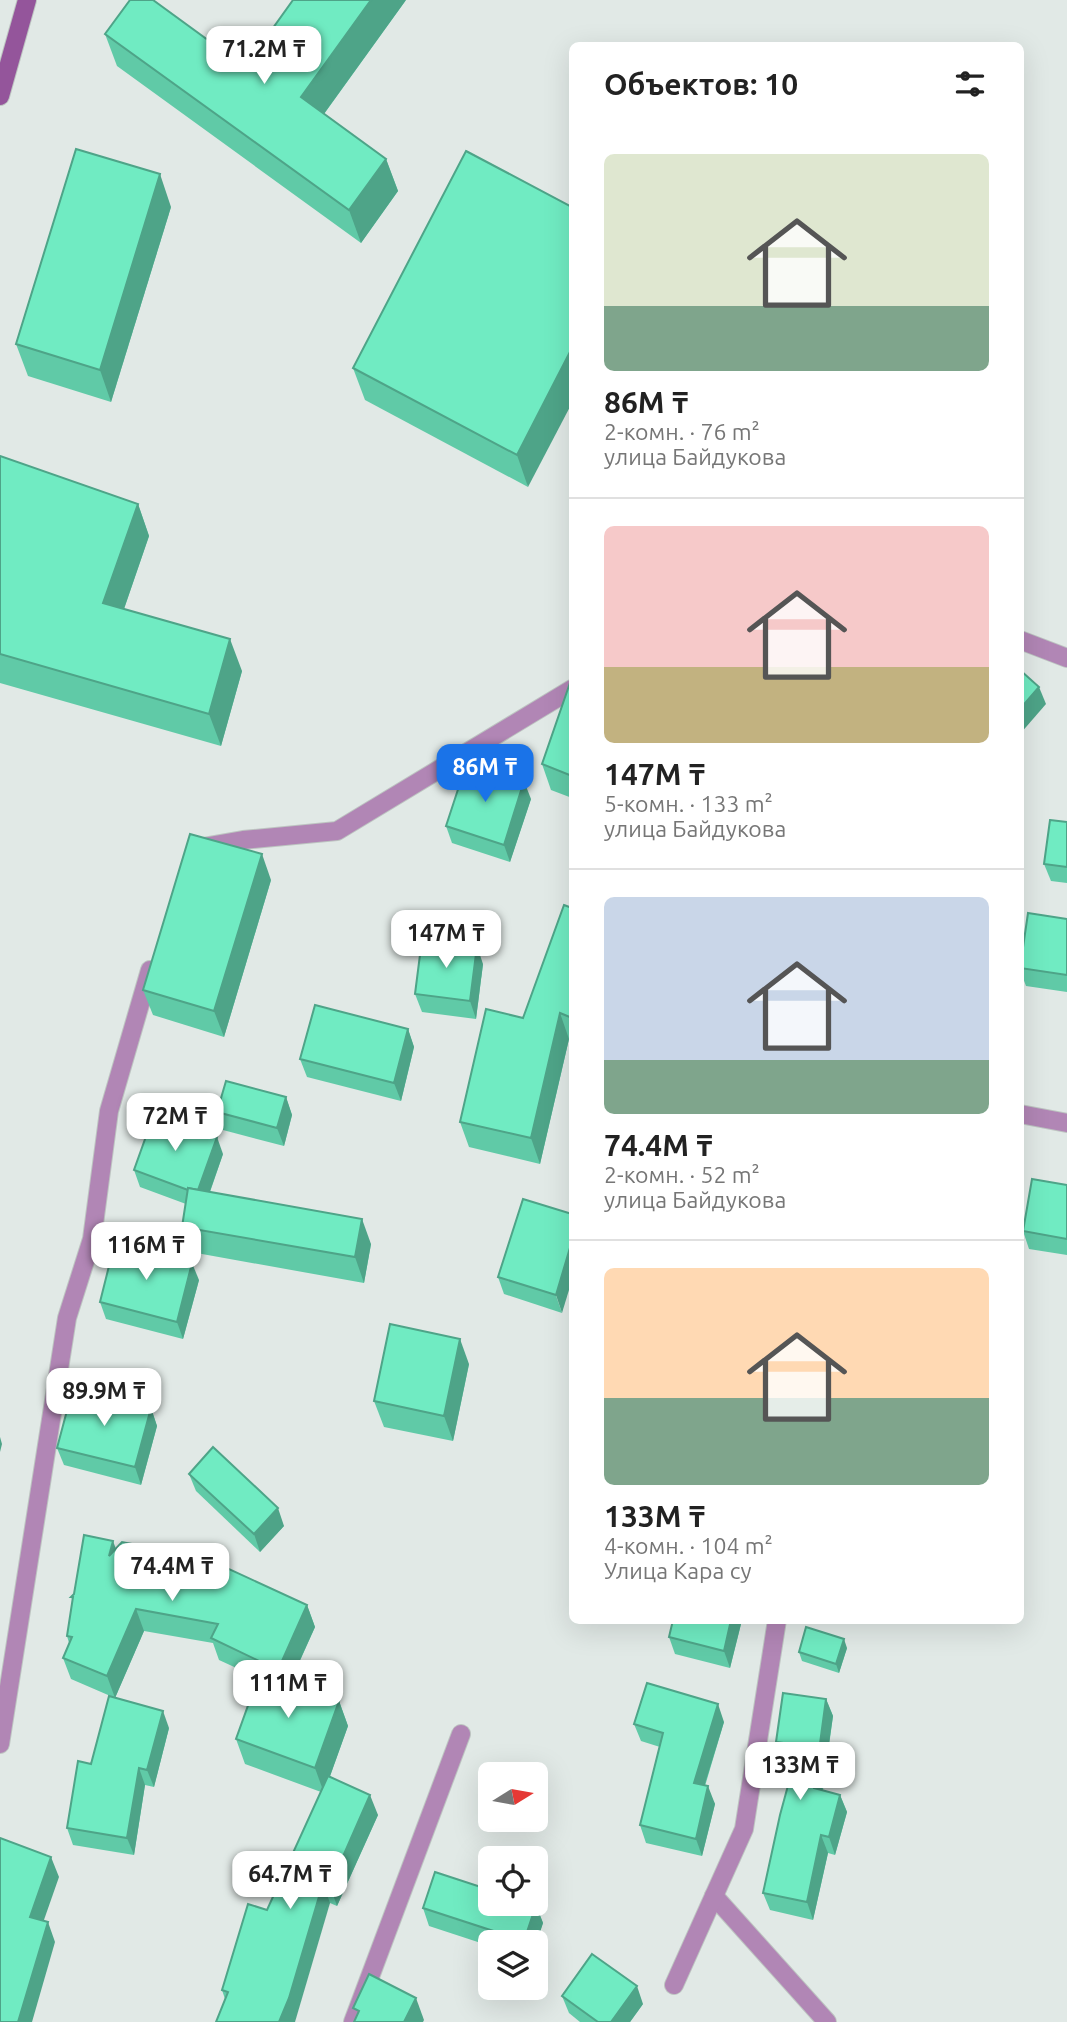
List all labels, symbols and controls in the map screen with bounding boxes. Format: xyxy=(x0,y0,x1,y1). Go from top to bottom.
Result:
pin: 71.2M ₸ xyxy=(199,27,329,86)
text: 71.2M ₸ xyxy=(222,36,306,61)
icon: filters xyxy=(951,65,989,103)
text: Объектов: 10 xyxy=(604,67,798,101)
icon: home xyxy=(734,200,860,326)
text: 86M ₸ xyxy=(604,385,689,419)
text: 2-комн. · 76 m² xyxy=(604,419,760,444)
text: улица Байдукова xyxy=(604,444,786,469)
icon: home xyxy=(734,572,860,698)
pin: 86M ₸ xyxy=(436,744,534,804)
text: 86M ₸ xyxy=(453,754,517,779)
text: 147M ₸ xyxy=(604,757,706,791)
text: 5-комн. · 133 m² xyxy=(604,791,773,816)
text: улица Байдукова xyxy=(604,816,786,841)
pin: 147M ₸ xyxy=(389,911,503,970)
text: 147M ₸ xyxy=(407,920,485,945)
icon: home xyxy=(734,943,860,1069)
pin: 72M ₸ xyxy=(126,1094,224,1153)
text: 72M ₸ xyxy=(143,1103,207,1128)
text: 74.4M ₸ xyxy=(604,1128,713,1162)
text: 2-комн. · 52 m² xyxy=(604,1162,760,1187)
text: улица Байдукова xyxy=(604,1187,786,1212)
pin: 116M ₸ xyxy=(89,1222,203,1282)
text: 116M ₸ xyxy=(107,1232,185,1257)
icon: home xyxy=(734,1314,860,1440)
pin: 89.9M ₸ xyxy=(39,1368,169,1428)
text: 89.9M ₸ xyxy=(62,1378,146,1403)
text: 133M ₸ xyxy=(604,1499,706,1533)
text: 4-комн. · 104 m² xyxy=(604,1533,773,1558)
pin: 74.4M ₸ xyxy=(107,1544,237,1603)
text: 74.4M ₸ xyxy=(130,1553,214,1578)
text: Улица Кара су xyxy=(604,1558,752,1583)
pin: 111M ₸ xyxy=(231,1660,345,1720)
text: 111M ₸ xyxy=(249,1670,327,1695)
pin: 133M ₸ xyxy=(743,1742,857,1802)
text: 133M ₸ xyxy=(761,1752,839,1777)
north arrow xyxy=(478,1762,548,1832)
map controls xyxy=(478,1762,548,2000)
button: locate xyxy=(478,1846,548,1916)
pin: 64.7M ₸ xyxy=(225,1852,355,1911)
text: 64.7M ₸ xyxy=(248,1861,332,1886)
button: layers xyxy=(478,1930,548,2000)

